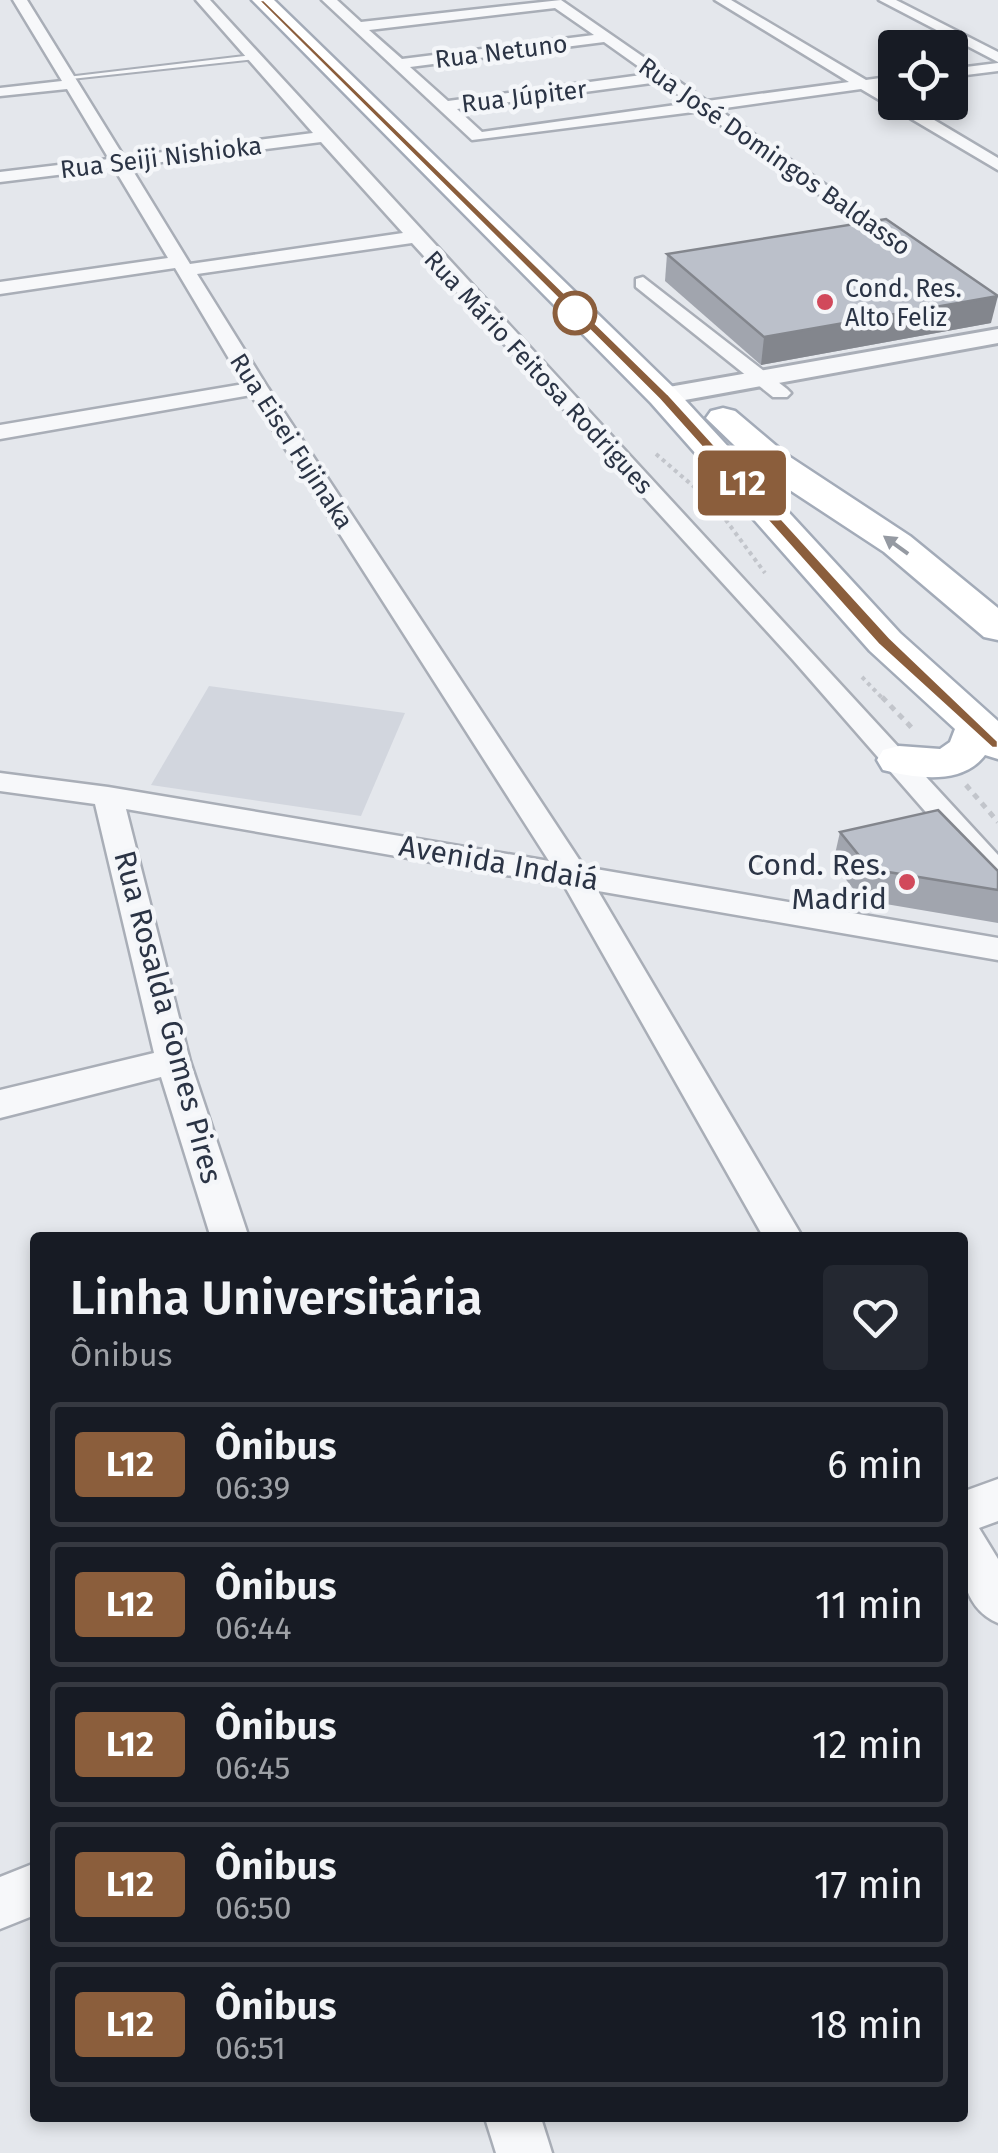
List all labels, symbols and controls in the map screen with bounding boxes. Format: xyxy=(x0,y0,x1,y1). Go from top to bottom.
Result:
street label: Rua Netuno xyxy=(433,29,569,75)
map controls xyxy=(878,30,968,120)
button: locate xyxy=(878,30,968,120)
street label: Rua José Domingos Baldasso xyxy=(633,51,916,262)
street label: Rua Júpiter xyxy=(460,74,589,120)
street label: Rua Seiji Nishioka xyxy=(59,131,264,185)
street label: Rua Mário Feitosa Rodrigues xyxy=(418,245,659,500)
place label: Cond. Res. Alto Feliz xyxy=(845,274,961,333)
marker: Cond. Res. Alto Feliz xyxy=(814,291,836,313)
unlabelled marker xyxy=(554,292,596,334)
street label: Rua Eisei Fujinaka xyxy=(223,348,359,535)
line badge: L12 xyxy=(684,450,800,516)
text: L12 xyxy=(718,462,766,504)
one-way arrow xyxy=(882,535,909,555)
street label: Avenida Indaiá xyxy=(396,828,602,898)
street label: Rua Rosalda Gomes Pires xyxy=(106,847,230,1187)
place label: Cond. Res. Madrid xyxy=(747,847,887,917)
marker: Cond. Res. Madrid xyxy=(896,871,918,893)
button: heart xyxy=(823,1265,928,1370)
text: Linha Universitária xyxy=(70,1269,483,1327)
text: Ônibus xyxy=(70,1336,173,1374)
text: Ônibus xyxy=(215,1423,337,1469)
text: 6 min xyxy=(827,1442,923,1488)
text: L12 xyxy=(106,1443,154,1485)
text: 06:39 xyxy=(215,1469,290,1507)
text: Ônibus xyxy=(215,1563,337,1609)
text: 11 min xyxy=(815,1582,923,1628)
text: L12 xyxy=(106,1583,154,1625)
text: 06:44 xyxy=(215,1609,291,1647)
text: Ônibus xyxy=(215,1703,337,1749)
text: 12 min xyxy=(812,1722,923,1768)
text: L12 xyxy=(106,1723,154,1765)
text: 06:45 xyxy=(215,1749,290,1787)
text: Ônibus xyxy=(215,1843,337,1889)
text: 17 min xyxy=(814,1862,923,1908)
text: L12 xyxy=(106,1863,154,1905)
text: 06:50 xyxy=(215,1889,292,1927)
text: Ônibus xyxy=(215,1983,337,2029)
text: 18 min xyxy=(810,2002,923,2048)
text: L12 xyxy=(106,2003,154,2045)
text: 06:51 xyxy=(215,2029,286,2067)

